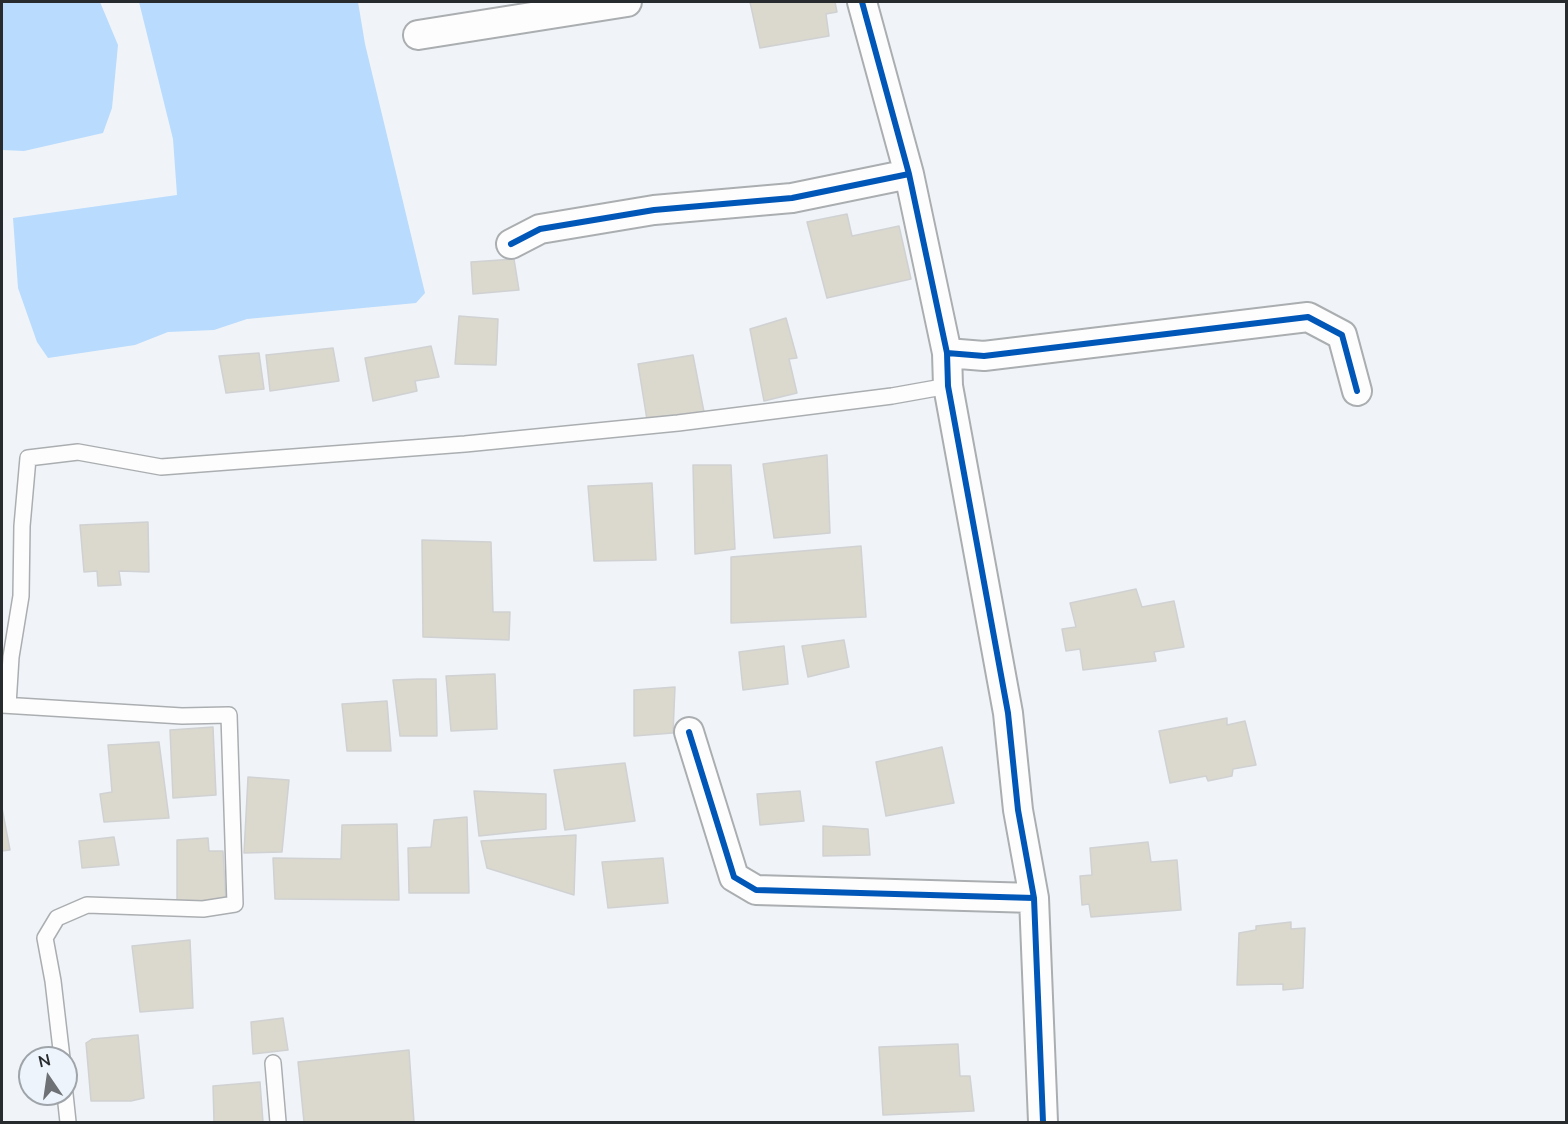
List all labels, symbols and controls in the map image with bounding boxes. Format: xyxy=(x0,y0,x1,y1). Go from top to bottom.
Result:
north arrow xyxy=(18,1046,78,1106)
text: N xyxy=(36,1049,53,1072)

